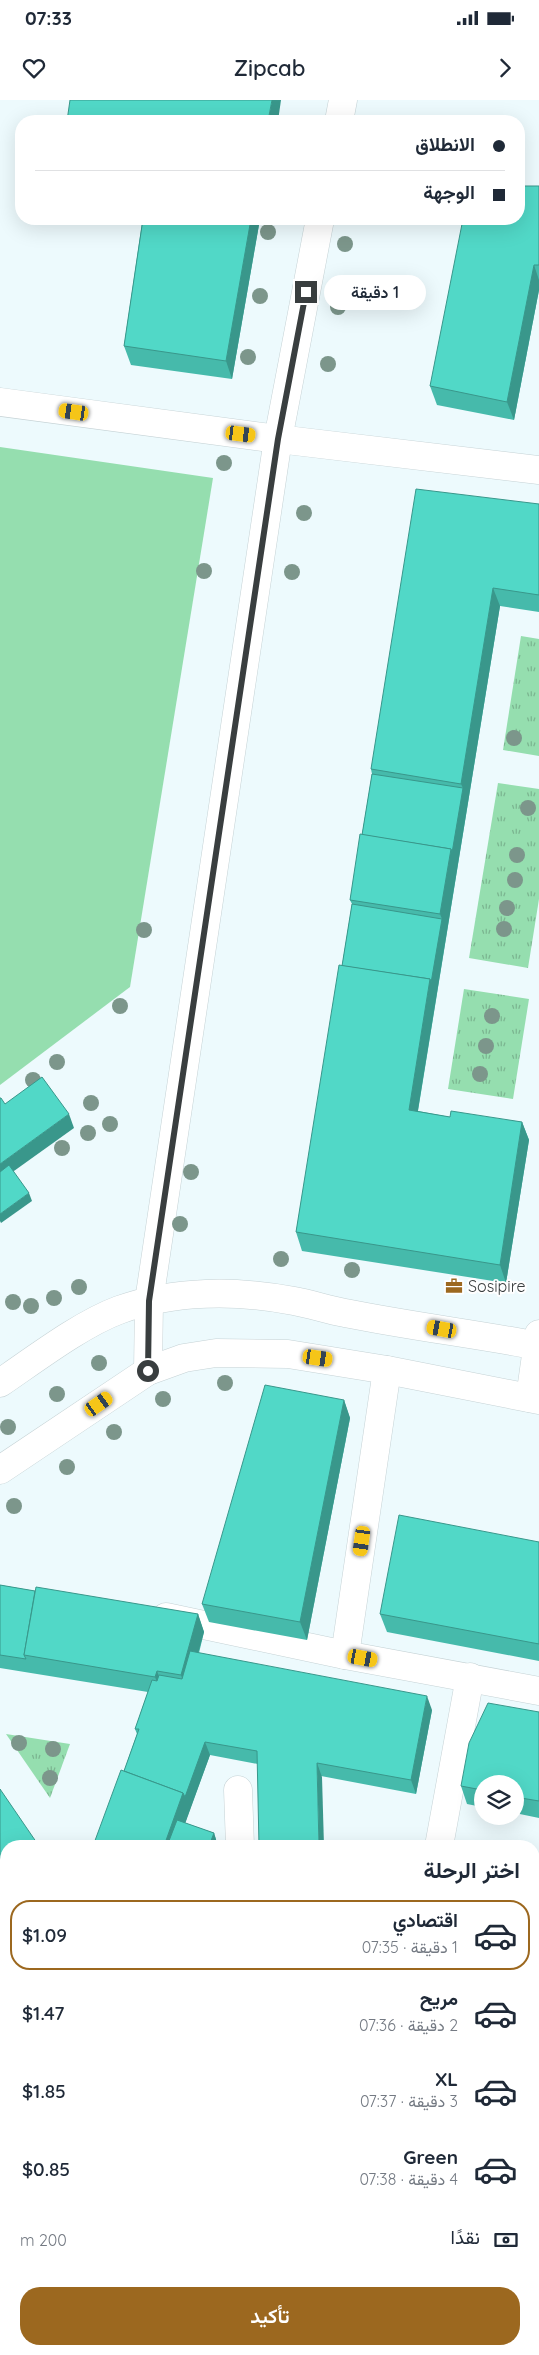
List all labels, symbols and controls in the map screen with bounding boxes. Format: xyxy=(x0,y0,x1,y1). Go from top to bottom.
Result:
text: 07:33 xyxy=(25,6,72,30)
icon: heart xyxy=(20,54,48,82)
text: Zipcab xyxy=(234,54,305,82)
icon: forward xyxy=(491,54,519,82)
text: الانطلاق xyxy=(415,132,475,156)
text: الوجهة xyxy=(423,180,475,204)
callout: 1 دقيقة xyxy=(324,274,426,310)
route end xyxy=(295,281,317,303)
text: 1 دقيقة xyxy=(351,282,399,302)
car xyxy=(58,402,89,422)
car xyxy=(225,425,256,443)
office icon: Sosipire xyxy=(444,1276,464,1296)
place label: Sosipire xyxy=(468,1276,526,1296)
car xyxy=(425,1319,458,1339)
car xyxy=(302,1348,333,1368)
route start xyxy=(137,1360,159,1382)
car xyxy=(82,1389,115,1419)
car xyxy=(352,1525,371,1557)
car xyxy=(346,1648,379,1668)
map controls xyxy=(474,1775,524,1825)
button: layers xyxy=(474,1775,524,1825)
text: اختر الرحلة xyxy=(424,1856,520,1884)
text: اقتصادي xyxy=(393,1908,458,1932)
icon: car xyxy=(473,1913,518,1958)
text: $1.09 xyxy=(22,1923,67,1947)
text: 1 دقيقة · 07:35 xyxy=(362,1937,458,1957)
text: مريح xyxy=(420,1986,458,2010)
icon: car xyxy=(473,1991,518,2036)
text: $1.47 xyxy=(22,2001,65,2025)
text: 2 دقيقة · 07:36 xyxy=(359,2015,458,2035)
text: XL xyxy=(435,2067,458,2091)
icon: car xyxy=(473,2069,518,2114)
text: $1.85 xyxy=(22,2079,66,2103)
text: 3 دقيقة · 07:37 xyxy=(360,2091,458,2111)
text: Green xyxy=(403,2145,458,2169)
icon: car xyxy=(473,2147,518,2192)
text: $0.85 xyxy=(22,2157,70,2181)
text: 4 دقيقة · 07:38 xyxy=(359,2169,458,2189)
text: نقدًا xyxy=(451,2225,480,2249)
icon: cash xyxy=(492,2226,520,2254)
text: 200 m xyxy=(20,2230,67,2250)
button: تأكيد xyxy=(20,2287,520,2345)

